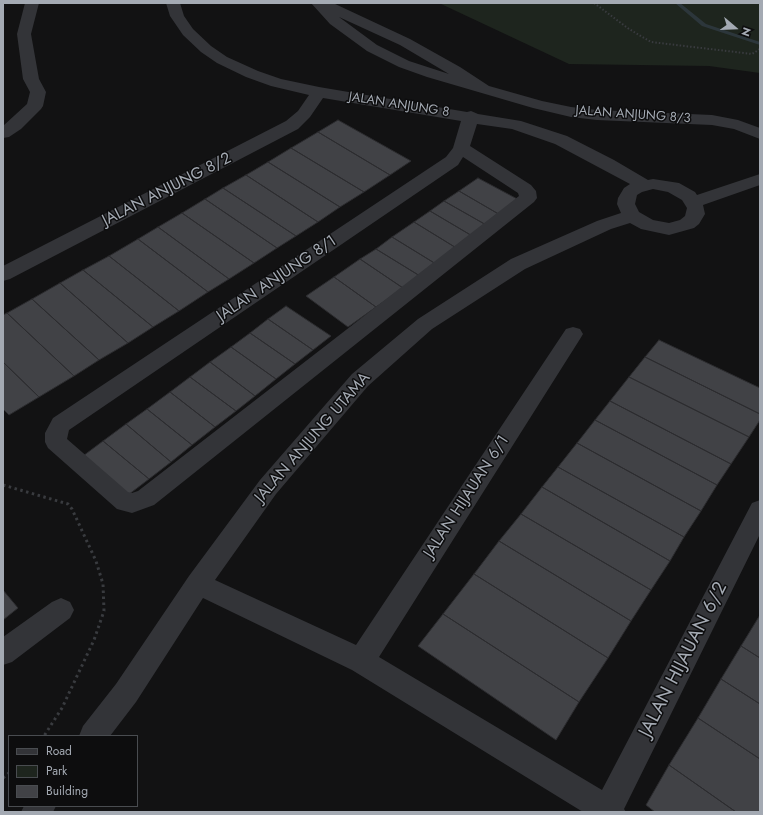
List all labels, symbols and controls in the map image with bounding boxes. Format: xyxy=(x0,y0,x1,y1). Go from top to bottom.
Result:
north arrow xyxy=(715,8,755,48)
text: N xyxy=(737,25,755,39)
street label: JALAN ANJUNG 8 xyxy=(348,89,450,121)
street label: JALAN ANJUNG 8/3 xyxy=(575,103,691,127)
street label: JALAN ANJUNG 8/2 xyxy=(99,149,235,231)
street label: JALAN ANJUNG 8/1 xyxy=(214,232,340,326)
street label: JALAN ANJUNG UTAMA xyxy=(251,369,375,507)
street label: JALAN HIJAUAN 6/1 xyxy=(420,432,514,562)
street label: JALAN HIJAUAN 6/2 xyxy=(635,579,733,741)
legend xyxy=(8,735,138,807)
text: Road xyxy=(46,742,72,760)
text: Park xyxy=(46,762,67,780)
text: Building xyxy=(46,782,88,800)

